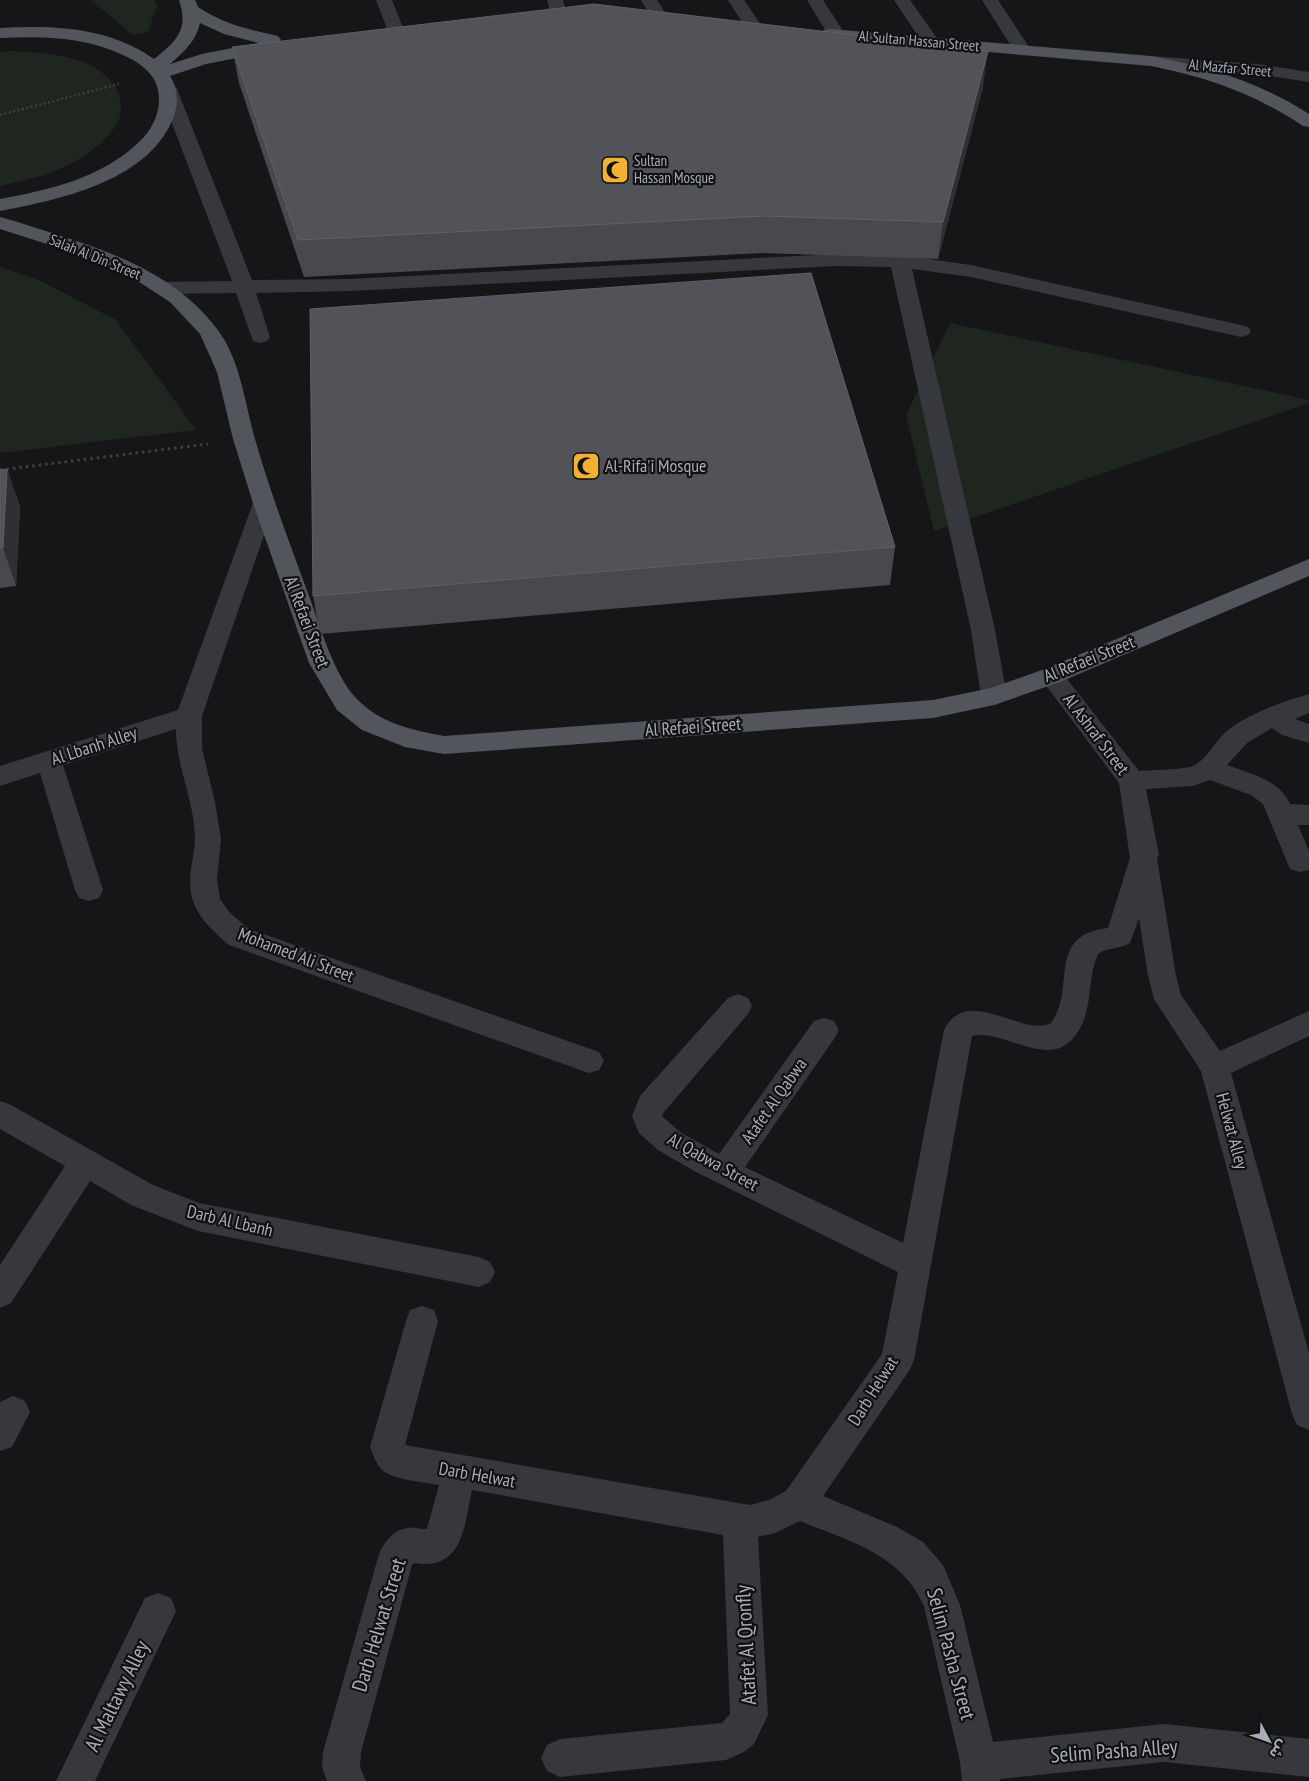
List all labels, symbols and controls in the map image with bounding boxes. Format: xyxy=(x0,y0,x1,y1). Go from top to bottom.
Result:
street label: Al Sultan Hassan Street xyxy=(858,26,980,55)
street label: Al Mazfar Street xyxy=(1188,54,1272,81)
place label: Sultan Hassan Mosque xyxy=(634,151,714,187)
mosque icon: Sultan Hassan Mosque xyxy=(600,155,630,185)
street label: Salah Al Din Street xyxy=(47,230,144,284)
mosque icon: Al-Rifa'i Mosque xyxy=(571,451,601,481)
place label: Al-Rifa'i Mosque xyxy=(605,454,706,477)
street label: Al Refaei Street xyxy=(280,573,335,671)
street label: Al Refaei Street xyxy=(1040,630,1138,687)
street label: Al Ashraf Street xyxy=(1058,688,1135,779)
street label: Al Refaei Street xyxy=(644,712,742,741)
street label: Al Lbanh Alley xyxy=(48,721,140,770)
street label: Mohamed Ali Street xyxy=(235,922,357,987)
street label: Atafet Al Qabwa xyxy=(736,1053,812,1148)
street label: Helwat Alley xyxy=(1211,1090,1254,1172)
street label: Al Qabwa Street xyxy=(664,1127,763,1196)
street label: Darb Al Lbanh xyxy=(185,1199,275,1242)
street label: Darb Helwat xyxy=(842,1352,903,1430)
street label: Darb Helwat xyxy=(437,1456,517,1493)
street label: Darb Helwat Street xyxy=(345,1555,412,1695)
street label: Atafet Al Qronfly xyxy=(729,1584,762,1706)
street label: Selim Pasha Street xyxy=(921,1585,982,1723)
street label: Al Maltawy Alley xyxy=(78,1636,155,1756)
north arrow xyxy=(1244,1716,1294,1766)
street label: Selim Pasha Alley xyxy=(1050,1733,1178,1768)
text: ش xyxy=(1266,1736,1292,1763)

